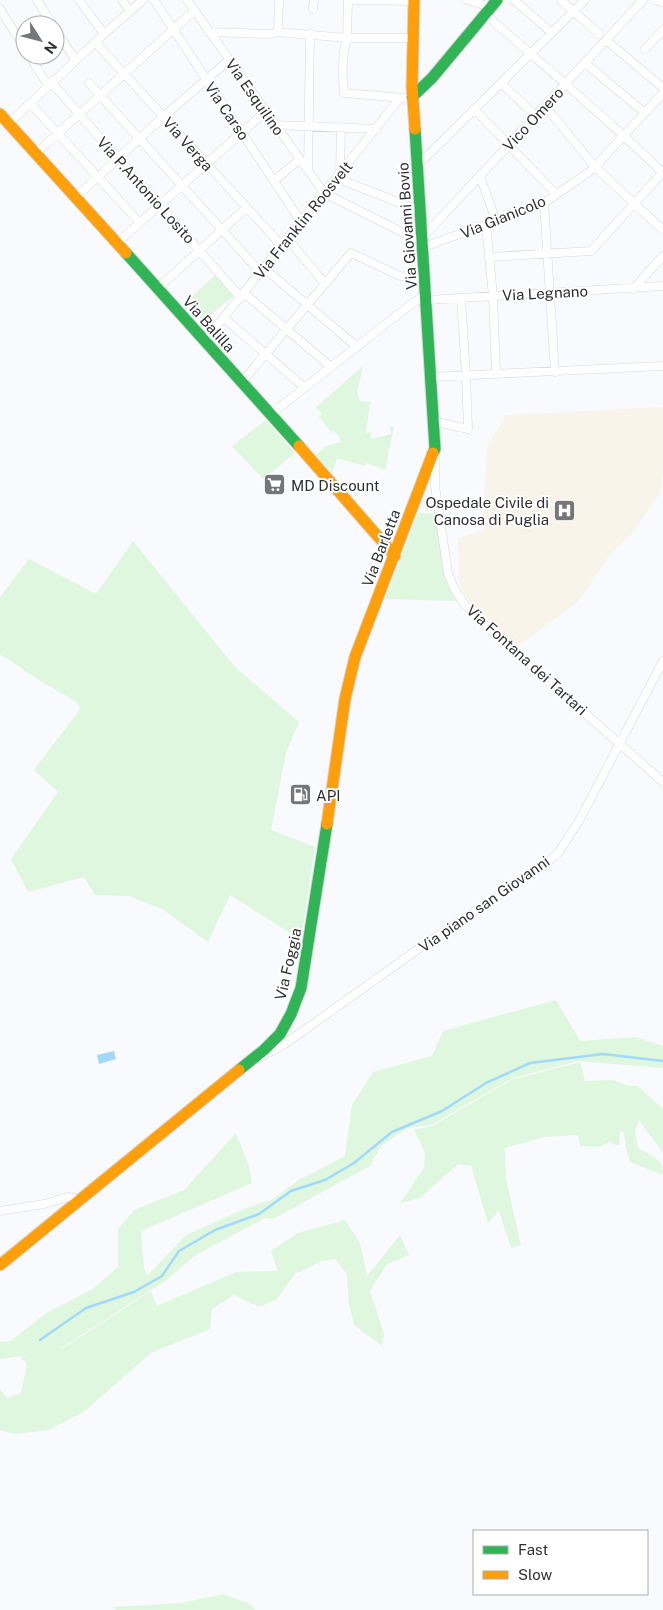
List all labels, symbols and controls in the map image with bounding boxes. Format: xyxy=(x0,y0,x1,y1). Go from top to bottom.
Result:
north arrow xyxy=(15,15,65,65)
text: N xyxy=(41,39,60,57)
street label: Via Esquilino xyxy=(222,55,288,139)
street label: Via Carso xyxy=(201,79,253,143)
street label: Vico Omero xyxy=(499,84,567,154)
street label: Via Verga xyxy=(159,114,217,174)
street label: Via P.Antonio Losito xyxy=(94,133,198,247)
street label: Via Franklin Roosvelt xyxy=(250,158,356,282)
street label: Via Giovanni Bovio xyxy=(394,162,420,290)
street label: Via Gianicolo xyxy=(458,192,548,242)
street label: Via Legnano xyxy=(502,282,588,304)
street label: Via Balilla xyxy=(179,292,239,356)
supermarket icon: MD Discount xyxy=(263,473,287,497)
place label: MD Discount xyxy=(291,477,380,494)
place label: Ospedale Civile di Canosa di Puglia xyxy=(425,494,549,528)
hospital icon: Ospedale Civile di Canosa di Puglia xyxy=(553,499,577,523)
street label: Via Barletta xyxy=(358,507,404,589)
street label: Via Fontana dei Tartari xyxy=(463,601,591,719)
fuel station icon: API xyxy=(288,783,312,807)
place label: API xyxy=(316,787,340,804)
street label: Via piano san Giovanni xyxy=(416,852,552,956)
street label: Via Foggia xyxy=(271,926,305,1002)
legend xyxy=(473,1530,648,1595)
text: Fast xyxy=(518,1541,548,1558)
text: Slow xyxy=(518,1566,553,1583)

